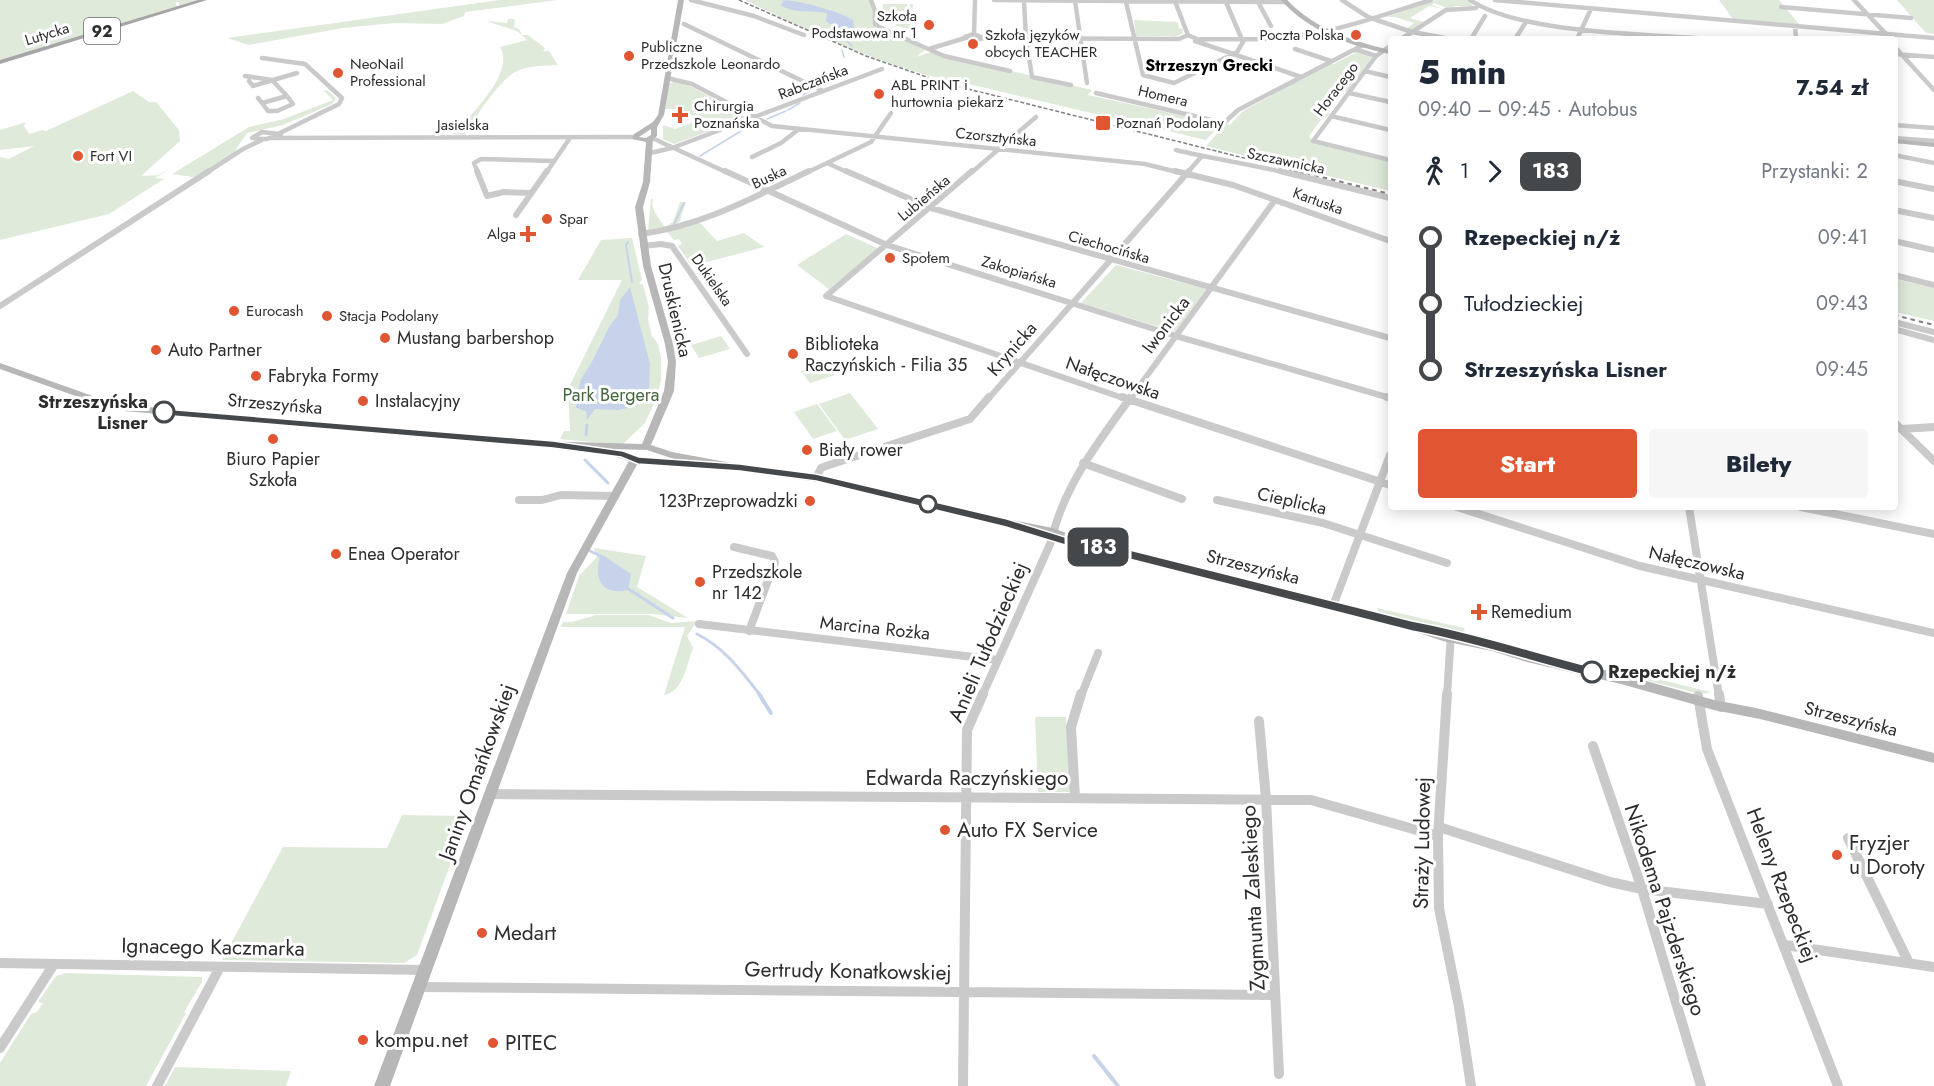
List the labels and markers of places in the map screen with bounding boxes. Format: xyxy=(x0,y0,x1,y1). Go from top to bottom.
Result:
place label: Szkoła Podstawowa nr 1 xyxy=(812,5,917,44)
marker: Szkoła Podstawowa nr 1 xyxy=(922,18,936,32)
place label: Szkoła języków obcych TEACHER xyxy=(985,24,1098,63)
place label: Poczta Polska xyxy=(1259,24,1344,46)
marker: Poczta Polska xyxy=(1349,28,1363,42)
place label: Publiczne Przedszkole Leonardo xyxy=(641,36,780,75)
marker: Szkoła języków obcych TEACHER xyxy=(966,37,980,51)
marker: Publiczne Przedszkole Leonardo xyxy=(622,49,636,63)
place label: NeoNail Professional xyxy=(350,53,426,92)
marker: NeoNail Professional xyxy=(331,66,345,80)
place label: ABL PRINT i hurtownia piekarz xyxy=(891,74,1004,113)
marker: ABL PRINT i hurtownia piekarz xyxy=(872,87,886,101)
place label: Chirurgia Poznańska xyxy=(694,95,759,134)
marker: Chirurgia Poznańska xyxy=(671,106,689,124)
place label: Poznań Podolany xyxy=(1116,112,1224,134)
marker: Poznań Podolany xyxy=(1094,114,1112,132)
place label: Fort VI xyxy=(90,145,132,167)
marker: Fort VI xyxy=(71,149,85,163)
place label: Spar xyxy=(559,208,589,230)
marker: Spar xyxy=(540,212,554,226)
place label: Alga xyxy=(487,223,516,245)
marker: Alga xyxy=(521,227,535,241)
place label: Społem xyxy=(902,247,950,269)
marker: Społem xyxy=(883,251,897,265)
place label: Eurocash xyxy=(246,300,304,322)
marker: Eurocash xyxy=(227,304,241,318)
place label: Stacja Podolany xyxy=(339,305,439,327)
marker: Stacja Podolany xyxy=(320,309,334,323)
place label: Mustang barbershop xyxy=(397,325,554,351)
marker: Mustang barbershop xyxy=(378,331,392,345)
place label: Biblioteka Raczyńskich - Filia 35 xyxy=(805,331,967,378)
place label: Auto Partner xyxy=(168,337,263,363)
marker: Auto Partner xyxy=(149,343,163,357)
marker: Biblioteka Raczyńskich - Filia 35 xyxy=(786,347,800,361)
place label: Fabryka Formy xyxy=(268,363,378,389)
marker: Fabryka Formy xyxy=(249,369,263,383)
place label: Instalacyjny xyxy=(375,388,460,414)
place label: Strzeszyńska Lisner xyxy=(38,389,149,436)
marker: Instalacyjny xyxy=(356,394,370,408)
marker: Strzeszyńska Lisner xyxy=(153,401,175,423)
marker: Biuro Papier Szkoła xyxy=(266,432,280,446)
place label: Biały rower xyxy=(819,437,904,463)
marker: Biały rower xyxy=(800,443,814,457)
place label: Biuro Papier Szkoła xyxy=(226,446,321,493)
place label: 123Przeprowadzki xyxy=(659,488,798,514)
marker: 123Przeprowadzki xyxy=(803,494,817,508)
unlabelled marker xyxy=(919,495,937,513)
place label: Enea Operator xyxy=(348,541,460,567)
marker: Enea Operator xyxy=(329,547,343,561)
place label: Przedszkole nr 142 xyxy=(712,559,802,606)
marker: Przedszkole nr 142 xyxy=(693,575,707,589)
place label: Remedium xyxy=(1491,599,1572,625)
marker: Remedium xyxy=(1472,605,1486,619)
place label: Rzepeckiej n/ż xyxy=(1608,659,1737,685)
marker: Rzepeckiej n/ż xyxy=(1581,661,1603,683)
place label: Auto FX Service xyxy=(957,815,1098,845)
marker: Auto FX Service xyxy=(938,823,952,837)
place label: Fryzjer u Doroty xyxy=(1849,828,1925,882)
marker: Fryzjer u Doroty xyxy=(1830,848,1844,862)
place label: Medart xyxy=(494,918,556,948)
marker: Medart xyxy=(475,926,489,940)
place label: kompu.net xyxy=(375,1025,468,1055)
place label: PITEC xyxy=(505,1028,557,1058)
marker: kompu.net xyxy=(356,1033,370,1047)
marker: PITEC xyxy=(486,1036,500,1050)

